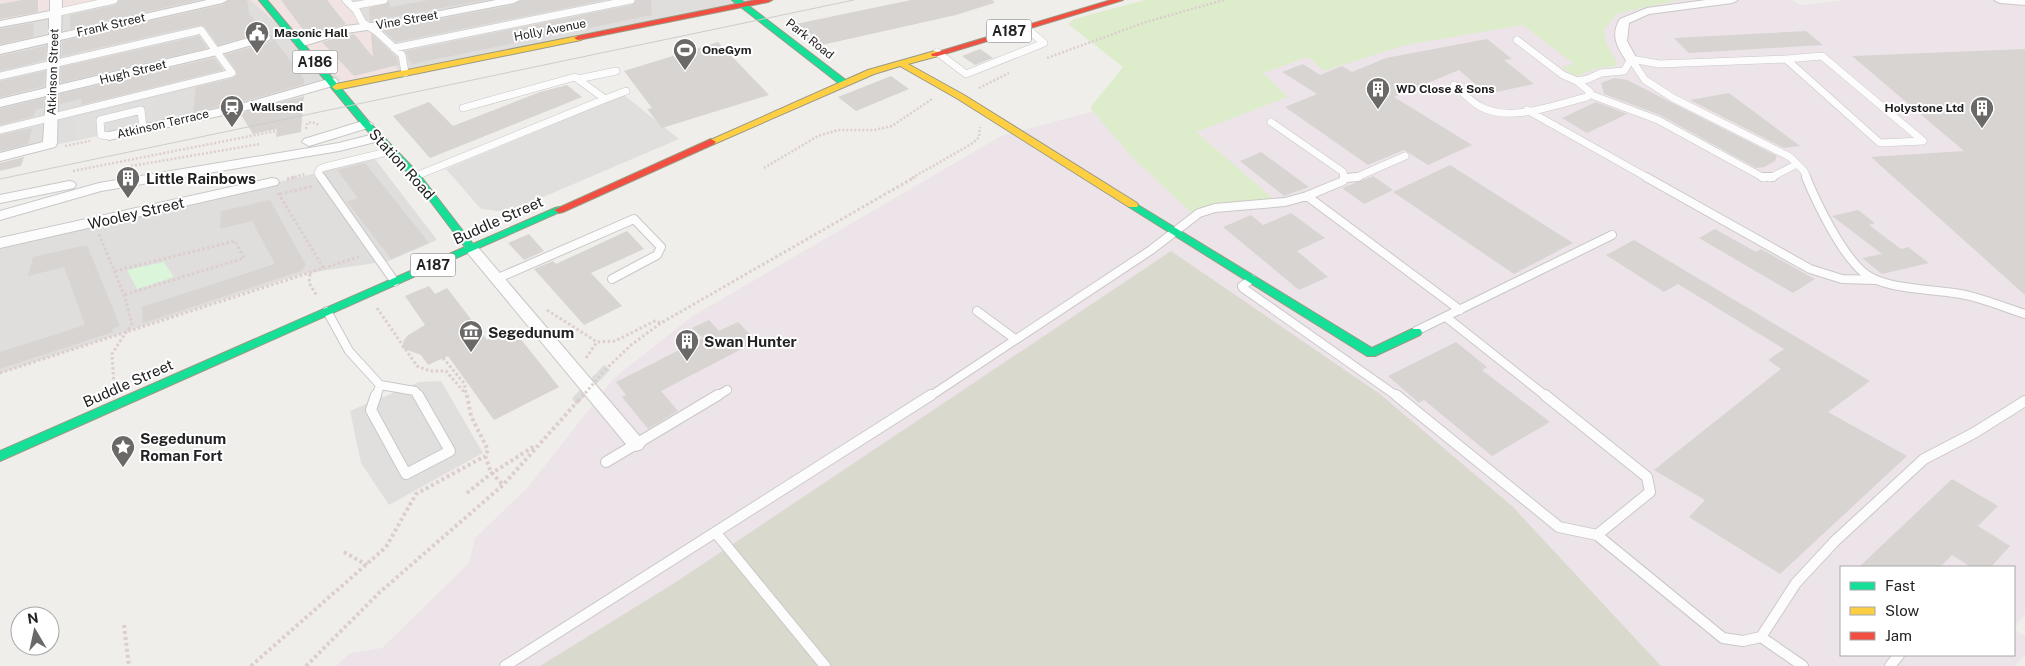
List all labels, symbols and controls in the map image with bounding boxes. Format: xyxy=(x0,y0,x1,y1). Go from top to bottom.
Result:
street label: Vine Street xyxy=(375,8,439,32)
street label: Frank Street xyxy=(75,10,147,40)
street label: Holly Avenue xyxy=(513,16,587,44)
street label: Park Road xyxy=(783,16,837,62)
public building icon: Masonic Hall xyxy=(244,20,270,54)
road number: A187 xyxy=(986,20,1032,42)
place label: Masonic Hall xyxy=(274,26,348,40)
street label: Atkinson Street xyxy=(44,28,62,116)
sports icon: OneGym xyxy=(672,37,698,71)
place label: OneGym xyxy=(702,43,752,57)
road number: A186 xyxy=(292,51,338,74)
street label: Hugh Street xyxy=(98,57,168,87)
building icon: WD Close & Sons xyxy=(1365,76,1391,110)
place label: WD Close & Sons xyxy=(1396,82,1495,96)
station icon: Wallsend xyxy=(219,94,245,128)
building icon: Holystone Ltd xyxy=(1969,95,1995,129)
place label: Wallsend xyxy=(250,100,303,114)
place label: Holystone Ltd xyxy=(1885,101,1964,115)
street label: Atkinson Terrace xyxy=(116,107,211,141)
street label: Station Road xyxy=(366,125,438,203)
building icon: Little Rainbows xyxy=(115,165,141,199)
place label: Little Rainbows xyxy=(146,170,256,187)
street label: Buddle Street xyxy=(450,192,546,247)
street label: Wooley Street xyxy=(86,194,186,232)
road number: A187 xyxy=(410,254,456,276)
museum icon: Segedunum xyxy=(458,319,484,353)
place label: Segedunum xyxy=(488,324,574,341)
building icon: Swan Hunter xyxy=(674,328,700,362)
place label: Swan Hunter xyxy=(704,333,797,350)
street label: Buddle Street xyxy=(80,355,176,410)
place label: Segedunum Roman Fort xyxy=(140,430,226,464)
place icon: Segedunum Roman Fort xyxy=(110,434,136,468)
legend xyxy=(1840,566,2015,656)
text: Fast xyxy=(1885,577,1915,594)
text: Slow xyxy=(1885,602,1920,619)
north arrow xyxy=(10,606,60,656)
text: N xyxy=(26,609,40,627)
text: Jam xyxy=(1885,627,1912,644)

